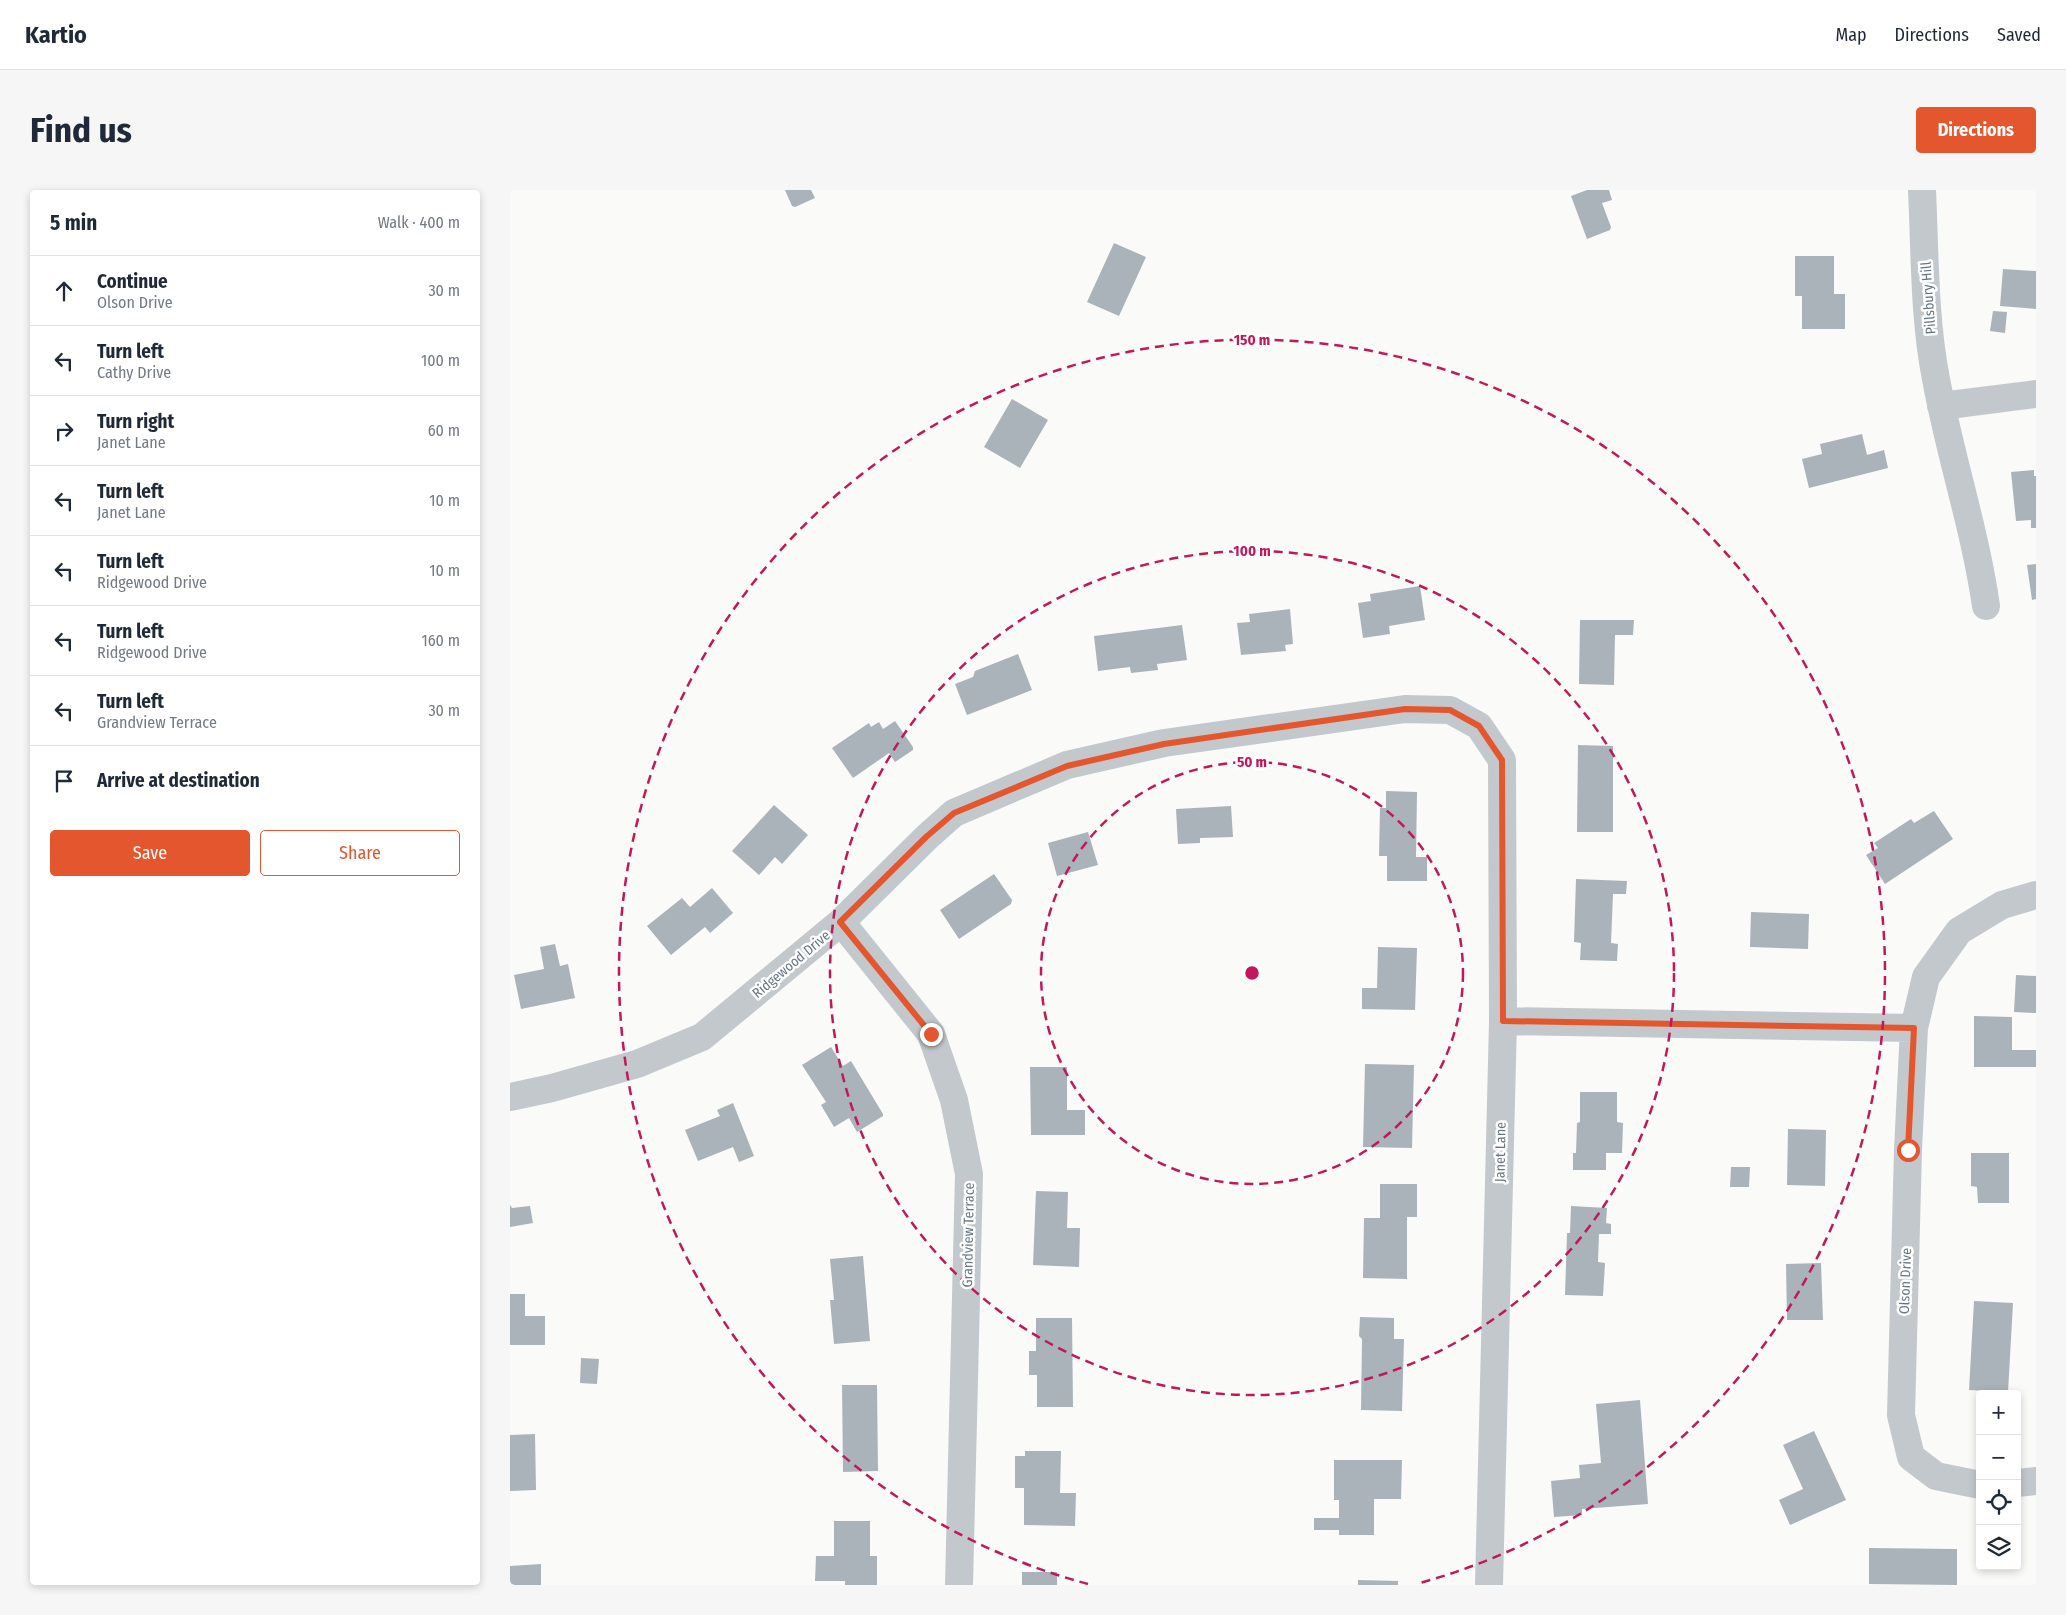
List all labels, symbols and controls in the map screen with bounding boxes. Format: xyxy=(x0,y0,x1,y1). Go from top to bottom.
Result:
text: Kartio xyxy=(25,21,87,49)
text: Map xyxy=(1835,24,1867,46)
text: Directions xyxy=(1895,24,1969,46)
text: Saved xyxy=(1997,24,2041,46)
button: Directions xyxy=(1916,107,2036,153)
text: Find us xyxy=(30,109,132,151)
text: 5 min xyxy=(50,210,97,236)
text: Walk · 400 m xyxy=(378,213,460,232)
street label: Pillsbury Hill xyxy=(1917,261,1940,335)
text: Continue xyxy=(97,270,168,293)
icon: ahead xyxy=(50,277,78,305)
text: 30 m xyxy=(428,281,460,300)
text: Olson Drive xyxy=(97,293,173,312)
text: 150 m xyxy=(1234,331,1270,349)
text: Turn left xyxy=(97,340,164,363)
icon: left xyxy=(50,347,78,375)
text: 100 m xyxy=(421,351,460,370)
text: Cathy Drive xyxy=(97,363,171,382)
text: Turn right xyxy=(97,410,174,433)
icon: right xyxy=(50,417,78,445)
text: 60 m xyxy=(428,421,460,440)
text: Janet Lane xyxy=(97,433,166,452)
text: Turn left xyxy=(97,480,164,503)
icon: left xyxy=(50,487,78,515)
text: 10 m xyxy=(429,491,460,510)
text: Janet Lane xyxy=(97,503,166,522)
text: 100 m xyxy=(1233,542,1271,560)
text: Turn left xyxy=(97,550,164,573)
icon: left xyxy=(50,557,78,585)
text: 10 m xyxy=(429,561,460,580)
text: Ridgewood Drive xyxy=(97,573,207,592)
text: Turn left xyxy=(97,620,164,643)
icon: left xyxy=(50,627,78,655)
text: 160 m xyxy=(421,631,460,650)
text: Ridgewood Drive xyxy=(97,643,207,662)
text: Turn left xyxy=(97,690,164,713)
icon: left xyxy=(50,697,78,725)
text: 30 m xyxy=(428,701,460,720)
text: Grandview Terrace xyxy=(97,713,217,732)
text: 50 m xyxy=(1237,753,1267,771)
icon: arrive xyxy=(50,767,78,795)
text: Arrive at destination xyxy=(97,769,260,792)
button: Save xyxy=(50,830,250,876)
button: Share xyxy=(260,830,460,876)
street label: Ridgewood Drive xyxy=(749,927,834,1002)
centre of rings xyxy=(1243,964,1261,982)
route end xyxy=(920,1023,943,1046)
street label: Janet Lane xyxy=(1491,1122,1510,1182)
route start xyxy=(1897,1139,1920,1162)
street label: Grandview Terrace xyxy=(959,1182,978,1288)
street label: Olson Drive xyxy=(1896,1248,1915,1314)
map controls xyxy=(1976,1390,2021,1570)
button: + xyxy=(1976,1390,2021,1435)
button: − xyxy=(1976,1435,2021,1480)
button: locate xyxy=(1976,1480,2021,1525)
button: layers xyxy=(1976,1525,2021,1570)

